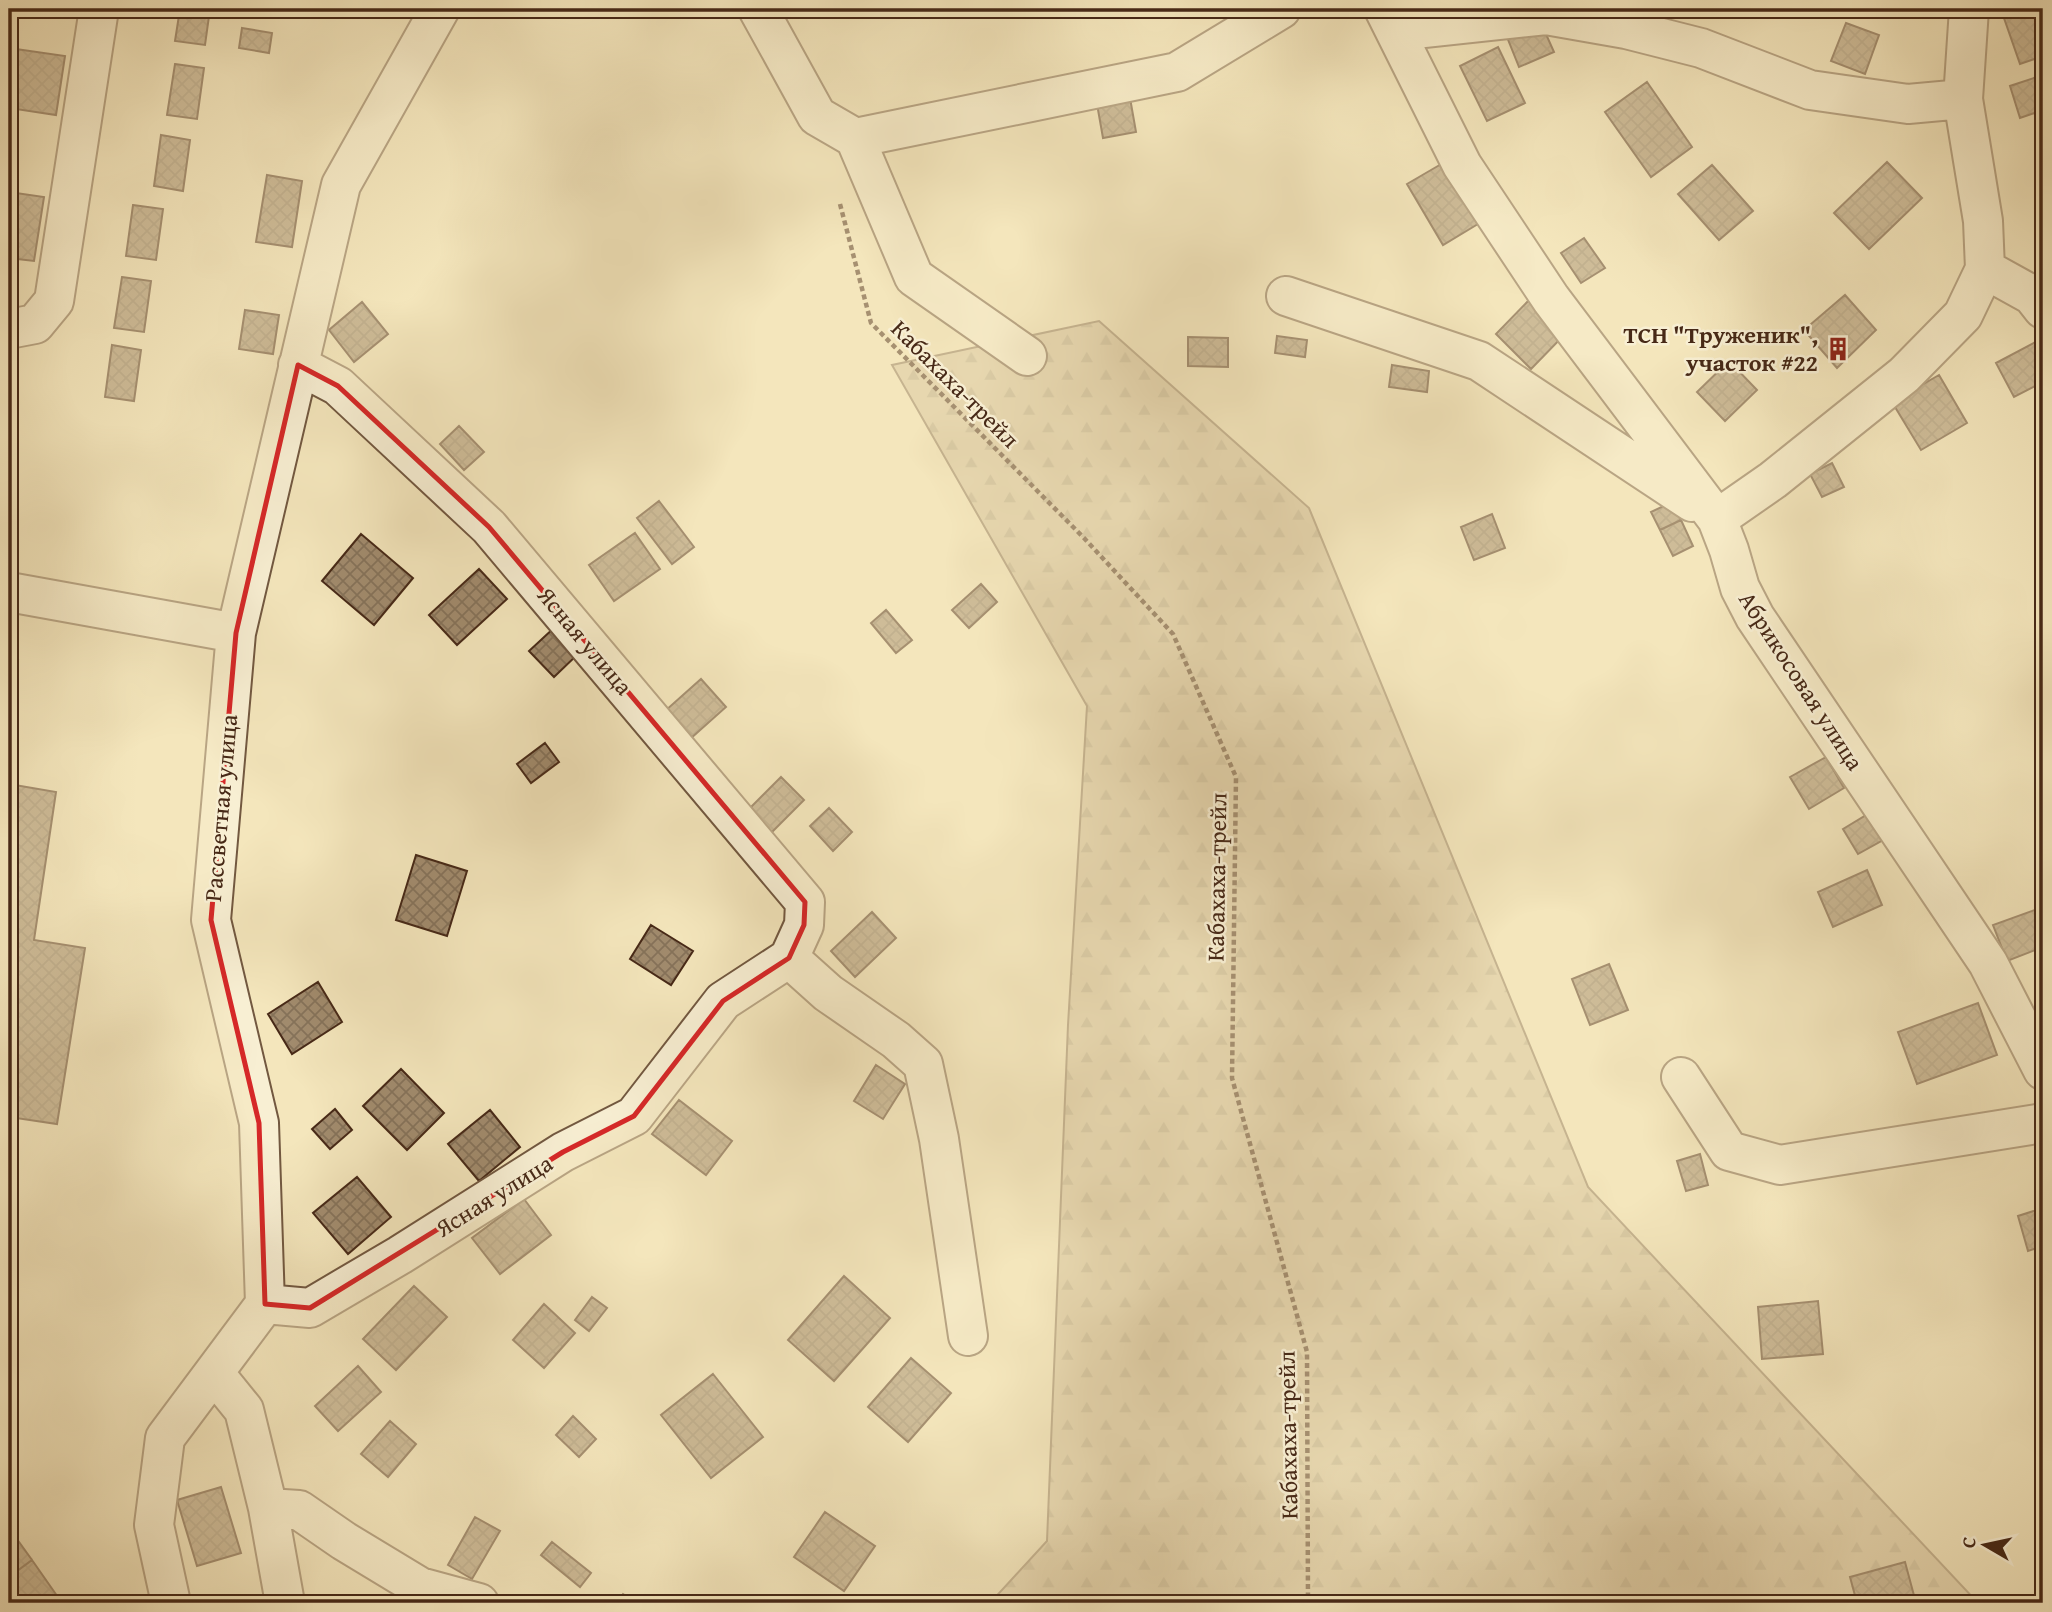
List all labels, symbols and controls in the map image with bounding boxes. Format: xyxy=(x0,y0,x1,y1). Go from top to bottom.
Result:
street label: Кабахаха-трейл xyxy=(883,312,1027,456)
place label: ТСН "Труженик", участок #22 xyxy=(1623,317,1818,380)
building icon: ТСН "Труженик", участок #22 xyxy=(1824,335,1852,363)
street label: Ясная улица xyxy=(529,578,642,703)
street label: Абрикосовая улица xyxy=(1730,584,1873,778)
street label: Рассветная улица xyxy=(195,712,246,903)
street label: Кабахаха-трейл xyxy=(1198,792,1235,962)
street label: Ясная улица xyxy=(428,1145,560,1246)
street label: Кабахаха-трейл xyxy=(1269,1350,1306,1520)
north arrow xyxy=(1951,1510,2021,1580)
text: С xyxy=(1954,1535,1983,1550)

